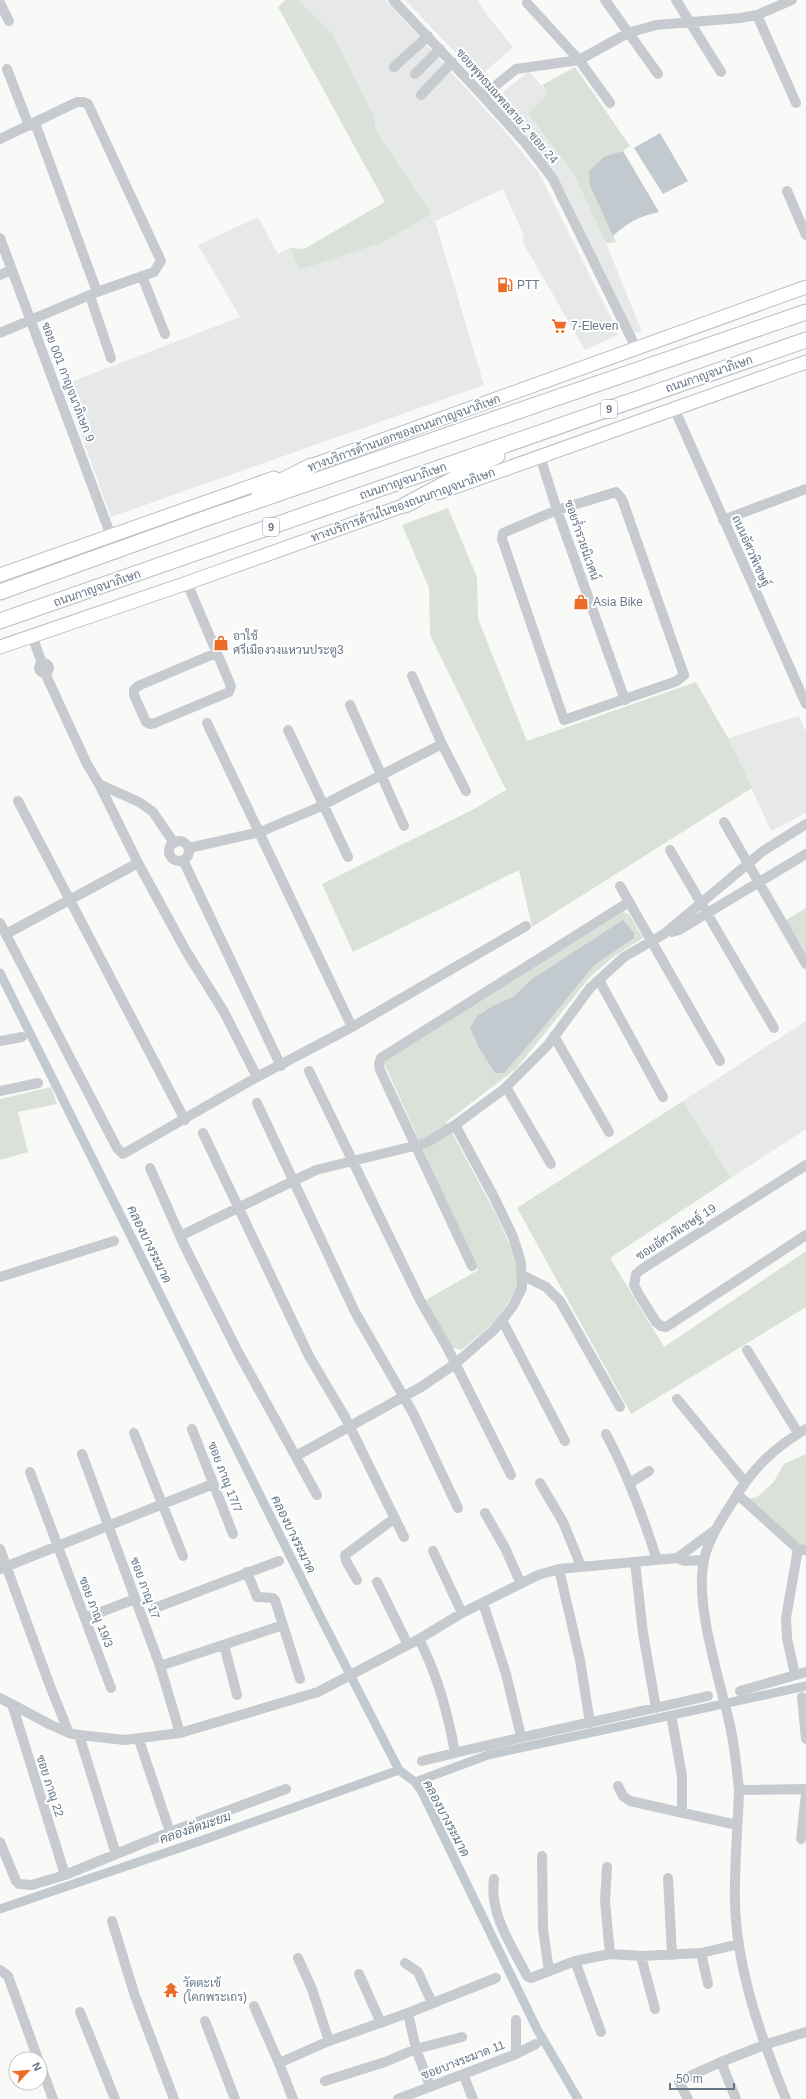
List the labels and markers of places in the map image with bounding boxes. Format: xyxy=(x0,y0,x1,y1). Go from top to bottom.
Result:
fuel station icon: PTT xyxy=(496,276,514,294)
place label: PTT xyxy=(517,278,540,292)
supermarket icon: 7-Eleven xyxy=(550,317,568,335)
place label: 7-Eleven xyxy=(571,319,618,333)
shop icon: Asia Bike xyxy=(572,593,590,611)
place label: Asia Bike xyxy=(593,595,643,609)
place label: อาใช้ ศรีเมืองวงแหวนประตู3 xyxy=(233,628,344,658)
shop icon: อาใช้ ศรีเมืองวงแหวนประตู3 xyxy=(212,634,230,652)
place label: วัดตะเข้ (โคกพระเถร) xyxy=(183,1976,247,2004)
temple icon: วัดตะเข้ (โคกพระเถร) xyxy=(162,1981,180,1999)

